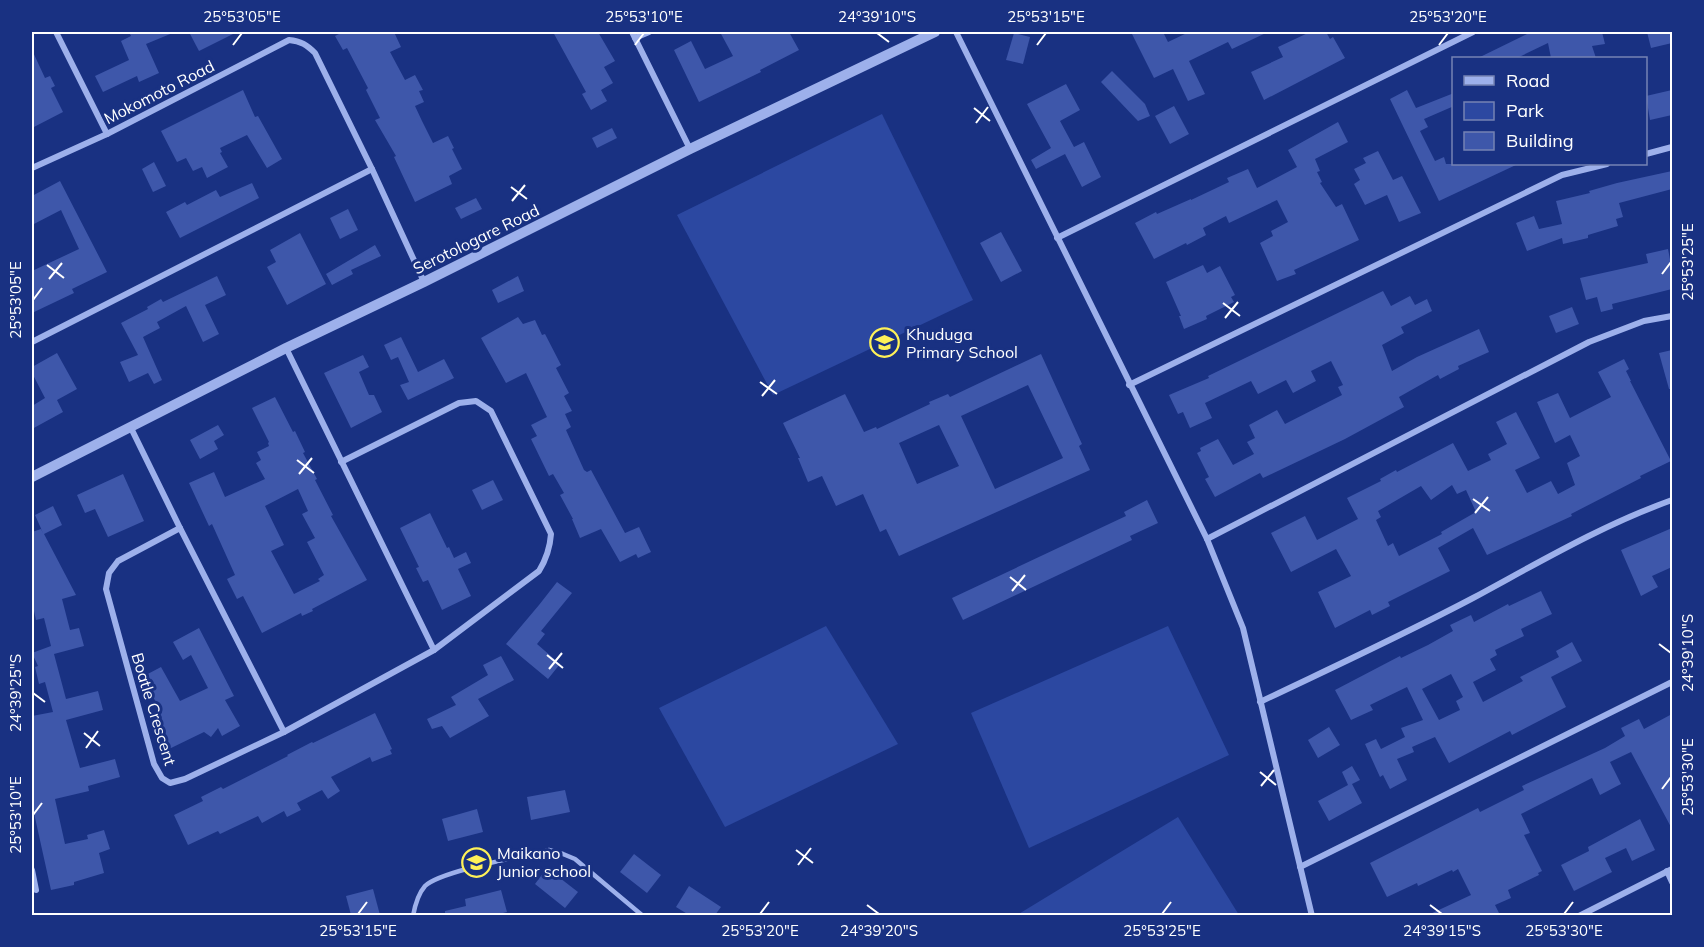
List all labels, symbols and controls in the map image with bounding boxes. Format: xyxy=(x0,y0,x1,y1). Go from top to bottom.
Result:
text: 25°53'05"E xyxy=(203,7,281,26)
text: 25°53'10"E xyxy=(605,7,683,26)
text: 24°39'10"S xyxy=(838,7,916,26)
text: 25°53'15"E xyxy=(1007,7,1085,26)
text: 25°53'20"E xyxy=(1409,7,1487,26)
street label: Mokomoto Road xyxy=(100,56,218,128)
legend xyxy=(1452,57,1647,165)
text: Road xyxy=(1506,69,1550,92)
text: Park xyxy=(1506,99,1545,122)
text: Building xyxy=(1506,129,1574,152)
street label: Serotologare Road xyxy=(410,200,542,278)
text: 25°53'25"E xyxy=(1678,223,1697,301)
text: 25°53'05"E xyxy=(6,261,25,339)
place label: Khuduga Primary School xyxy=(906,324,1018,362)
school or university icon: Khuduga Primary School xyxy=(869,327,901,359)
text: 24°39'10"S xyxy=(1678,614,1697,692)
street label: Boatle Crescent xyxy=(127,650,181,768)
text: 24°39'25"S xyxy=(6,654,25,732)
text: 25°53'30"E xyxy=(1678,738,1697,816)
text: 25°53'10"E xyxy=(6,776,25,854)
place label: Maikano Junior school xyxy=(497,843,591,881)
school or university icon: Maikano Junior school xyxy=(460,846,492,878)
text: 25°53'15"E xyxy=(319,921,397,940)
text: 25°53'20"E xyxy=(721,921,799,940)
text: 24°39'20"S xyxy=(840,921,918,940)
text: 25°53'25"E xyxy=(1123,921,1201,940)
text: 24°39'15"S xyxy=(1403,921,1481,940)
text: 25°53'30"E xyxy=(1525,921,1603,940)

